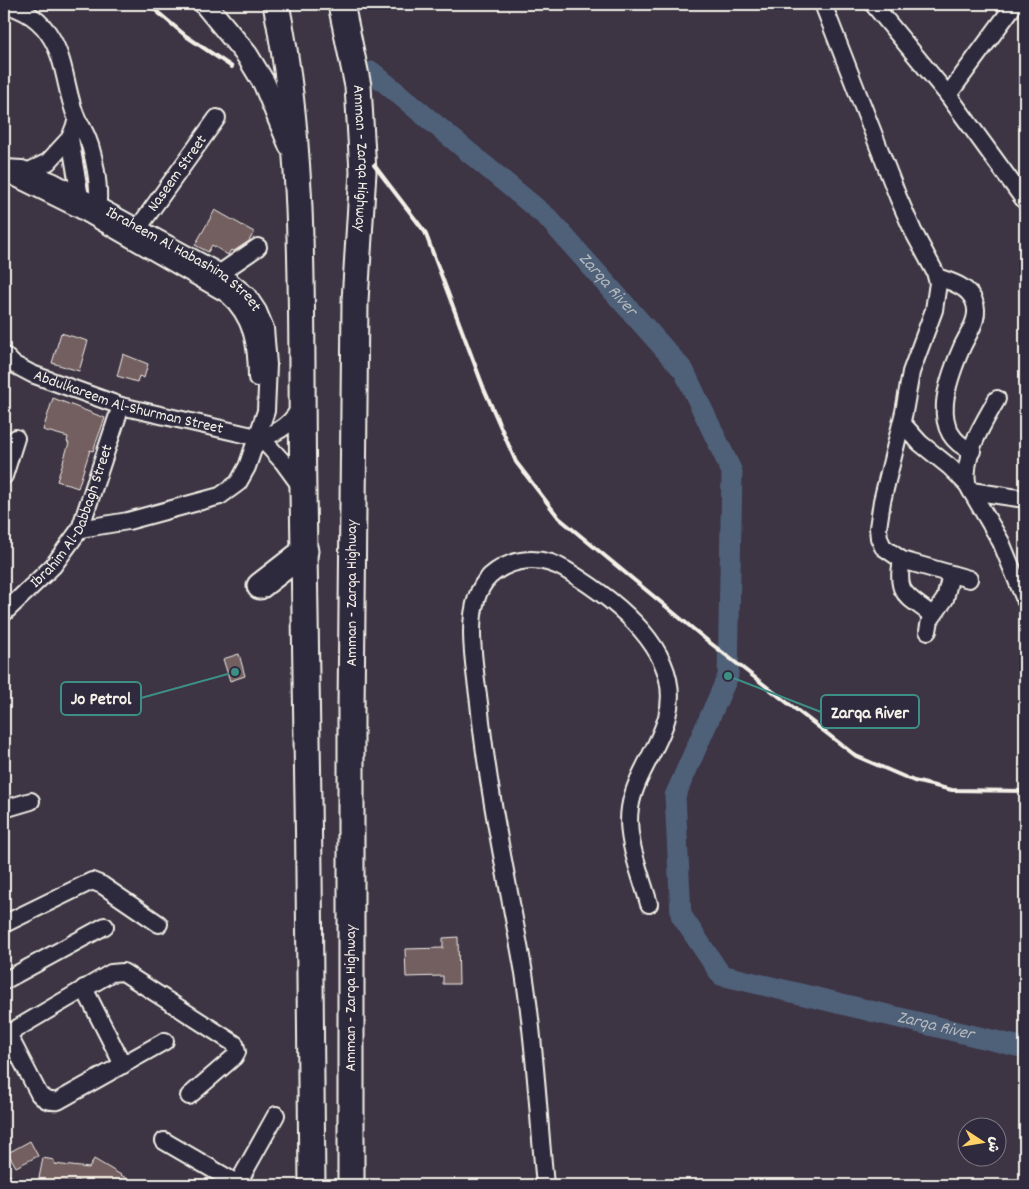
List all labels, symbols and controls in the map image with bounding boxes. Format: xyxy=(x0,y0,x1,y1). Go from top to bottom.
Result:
street label: Amman - Zarqa Highway xyxy=(346,84,375,233)
street label: Naseem Street xyxy=(142,130,213,217)
street label: Ibraheem Al Habashina Street xyxy=(101,201,267,317)
water label: Zarqa River xyxy=(572,247,644,324)
street label: Abdulkareem Al-Shurman Street xyxy=(31,364,225,441)
street label: Ibrahim Al-Dabbagh Street xyxy=(25,441,119,594)
street label: Amman - Zarqa Highway xyxy=(341,519,364,666)
callout: Jo Petrol xyxy=(61,682,141,715)
text: Jo Petrol xyxy=(71,688,132,713)
callout: Zarqa River xyxy=(821,695,919,728)
text: Zarqa River xyxy=(831,702,909,727)
street label: Amman - Zarqa Highway xyxy=(340,924,363,1071)
water label: Zarqa River xyxy=(894,1005,978,1048)
north arrow xyxy=(956,1116,1006,1166)
text: ش xyxy=(981,1135,1004,1154)

